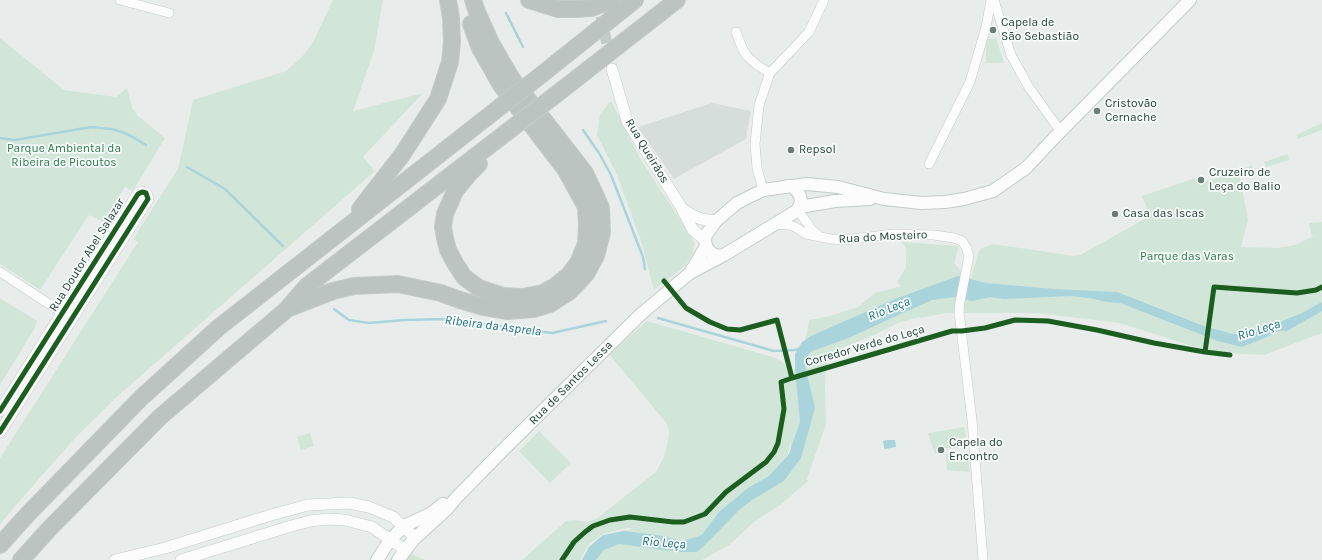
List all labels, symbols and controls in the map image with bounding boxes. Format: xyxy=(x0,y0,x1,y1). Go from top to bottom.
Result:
place label: Capela de São Sebastião xyxy=(1001,16,1079,44)
marker: Capela de São Sebastião xyxy=(988,25,998,35)
place label: Cristovão Cernache xyxy=(1105,97,1157,125)
marker: Cristovão Cernache xyxy=(1092,106,1102,116)
street label: Rua Queirãos xyxy=(622,116,672,186)
park label: Parque Ambiental da Ribeira de Picoutos xyxy=(7,142,121,170)
place label: Repsol xyxy=(799,143,836,157)
marker: Repsol xyxy=(786,145,796,155)
place label: Cruzeiro de Leça do Balio xyxy=(1209,166,1280,194)
marker: Cruzeiro de Leça do Balio xyxy=(1196,175,1206,185)
street label: Rua Doutor Abel Salazar xyxy=(46,196,128,314)
place label: Casa das Iscas xyxy=(1123,207,1204,221)
marker: Casa das Iscas xyxy=(1110,209,1120,219)
street label: Rua do Mosteiro xyxy=(838,227,928,247)
park label: Parque das Varas xyxy=(1140,250,1234,264)
water label: Rio Leça xyxy=(866,294,912,324)
water label: Ribeira da Asprela xyxy=(444,312,542,340)
water label: Rio Leça xyxy=(1236,316,1282,344)
street label: Corredor Verde do Leça xyxy=(804,322,926,370)
street label: Rua de Santos Lessa xyxy=(526,338,616,428)
place label: Capela do Encontro xyxy=(949,436,1003,464)
marker: Capela do Encontro xyxy=(936,445,946,455)
water label: Rio Leça xyxy=(641,533,687,553)

